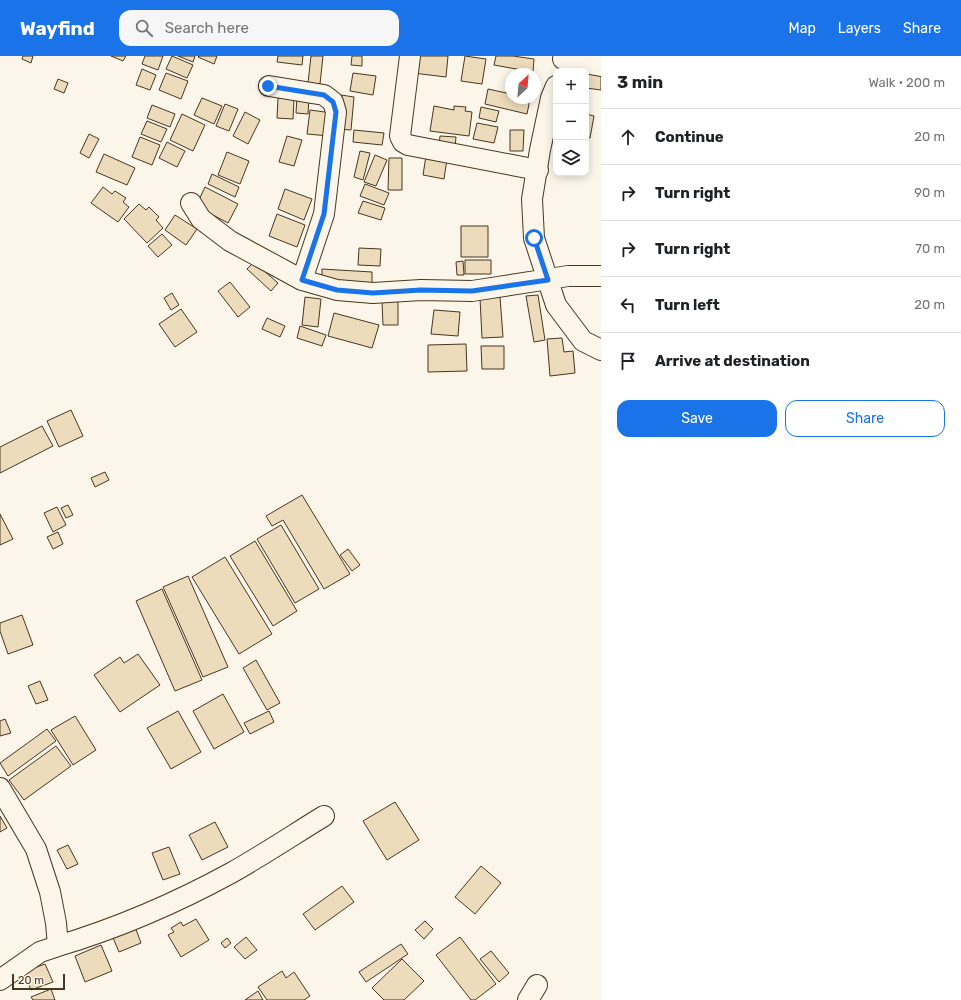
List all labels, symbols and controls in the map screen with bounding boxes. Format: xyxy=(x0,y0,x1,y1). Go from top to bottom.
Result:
search box xyxy=(119,10,399,46)
text: Wayfind xyxy=(20,17,95,40)
icon: search xyxy=(133,17,155,39)
text: Search here xyxy=(165,19,249,37)
text: Map xyxy=(789,20,816,37)
text: Layers xyxy=(838,20,881,37)
text: Share xyxy=(903,20,941,37)
north arrow xyxy=(505,68,541,104)
map controls xyxy=(553,68,589,176)
button: + xyxy=(553,68,589,104)
text: 3 min xyxy=(617,72,663,92)
text: Walk · 200 m xyxy=(868,75,945,90)
route end xyxy=(259,77,277,95)
button: − xyxy=(553,104,589,140)
icon: ahead xyxy=(617,126,639,148)
text: Continue xyxy=(655,128,724,146)
text: 20 m xyxy=(914,129,945,144)
button: layers xyxy=(553,140,589,176)
icon: right xyxy=(617,182,639,204)
text: Turn right xyxy=(655,184,730,202)
text: 90 m xyxy=(914,185,945,200)
route start xyxy=(525,229,543,247)
icon: right xyxy=(617,238,639,260)
text: Turn right xyxy=(655,240,730,258)
text: 70 m xyxy=(915,241,945,256)
icon: left xyxy=(617,294,639,316)
text: Turn left xyxy=(655,296,720,314)
text: 20 m xyxy=(914,297,945,312)
icon: arrive xyxy=(617,350,639,372)
text: Arrive at destination xyxy=(655,352,810,370)
button: Save xyxy=(617,400,777,437)
button: Share xyxy=(785,400,945,437)
scale bar xyxy=(12,972,65,991)
text: 20 m xyxy=(18,974,44,987)

